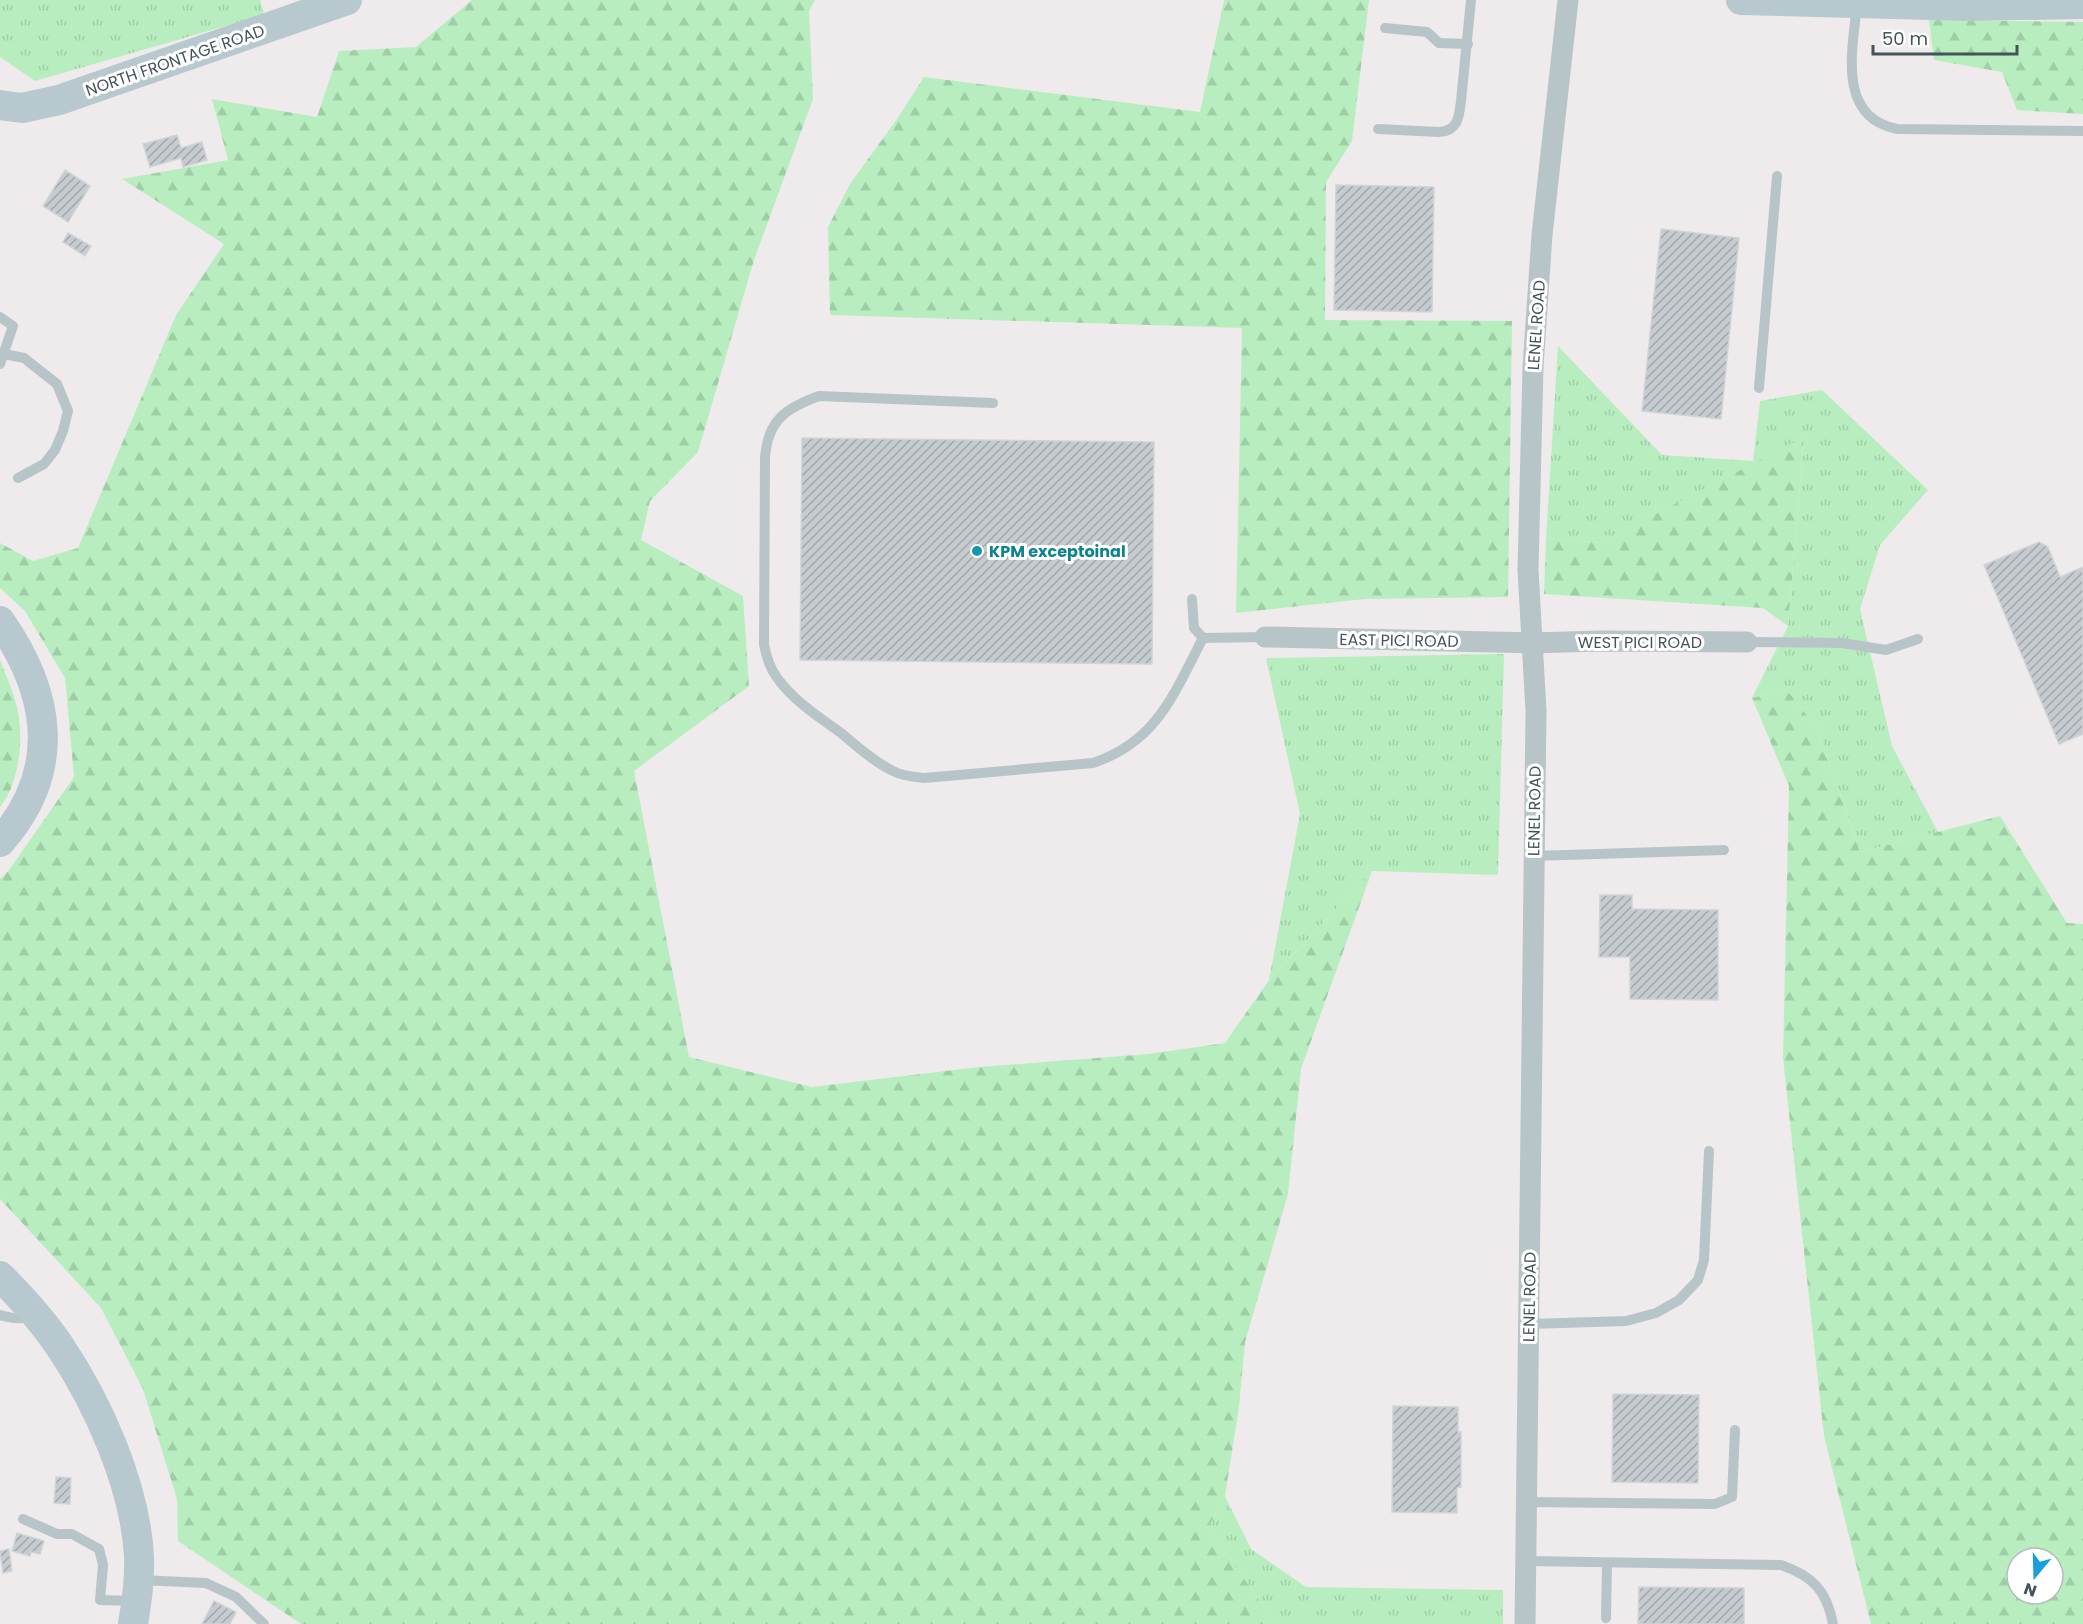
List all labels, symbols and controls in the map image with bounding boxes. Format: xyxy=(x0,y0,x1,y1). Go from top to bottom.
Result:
scale bar xyxy=(1873,18,2017,56)
street label: NORTH FRONTAGE ROAD xyxy=(83,19,268,102)
text: 50 m xyxy=(1882,26,1928,51)
street label: LENEL ROAD xyxy=(1522,279,1551,371)
place label: KPM exceptoinal xyxy=(989,540,1126,563)
marker: KPM exceptoinal xyxy=(970,544,984,558)
street label: EAST PICI ROAD xyxy=(1339,628,1459,653)
street label: WEST PICI ROAD xyxy=(1578,631,1702,654)
street label: LENEL ROAD xyxy=(1522,766,1547,856)
street label: LENEL ROAD xyxy=(1517,1252,1542,1342)
north arrow xyxy=(2005,1546,2065,1606)
text: N xyxy=(2021,1577,2040,1603)

